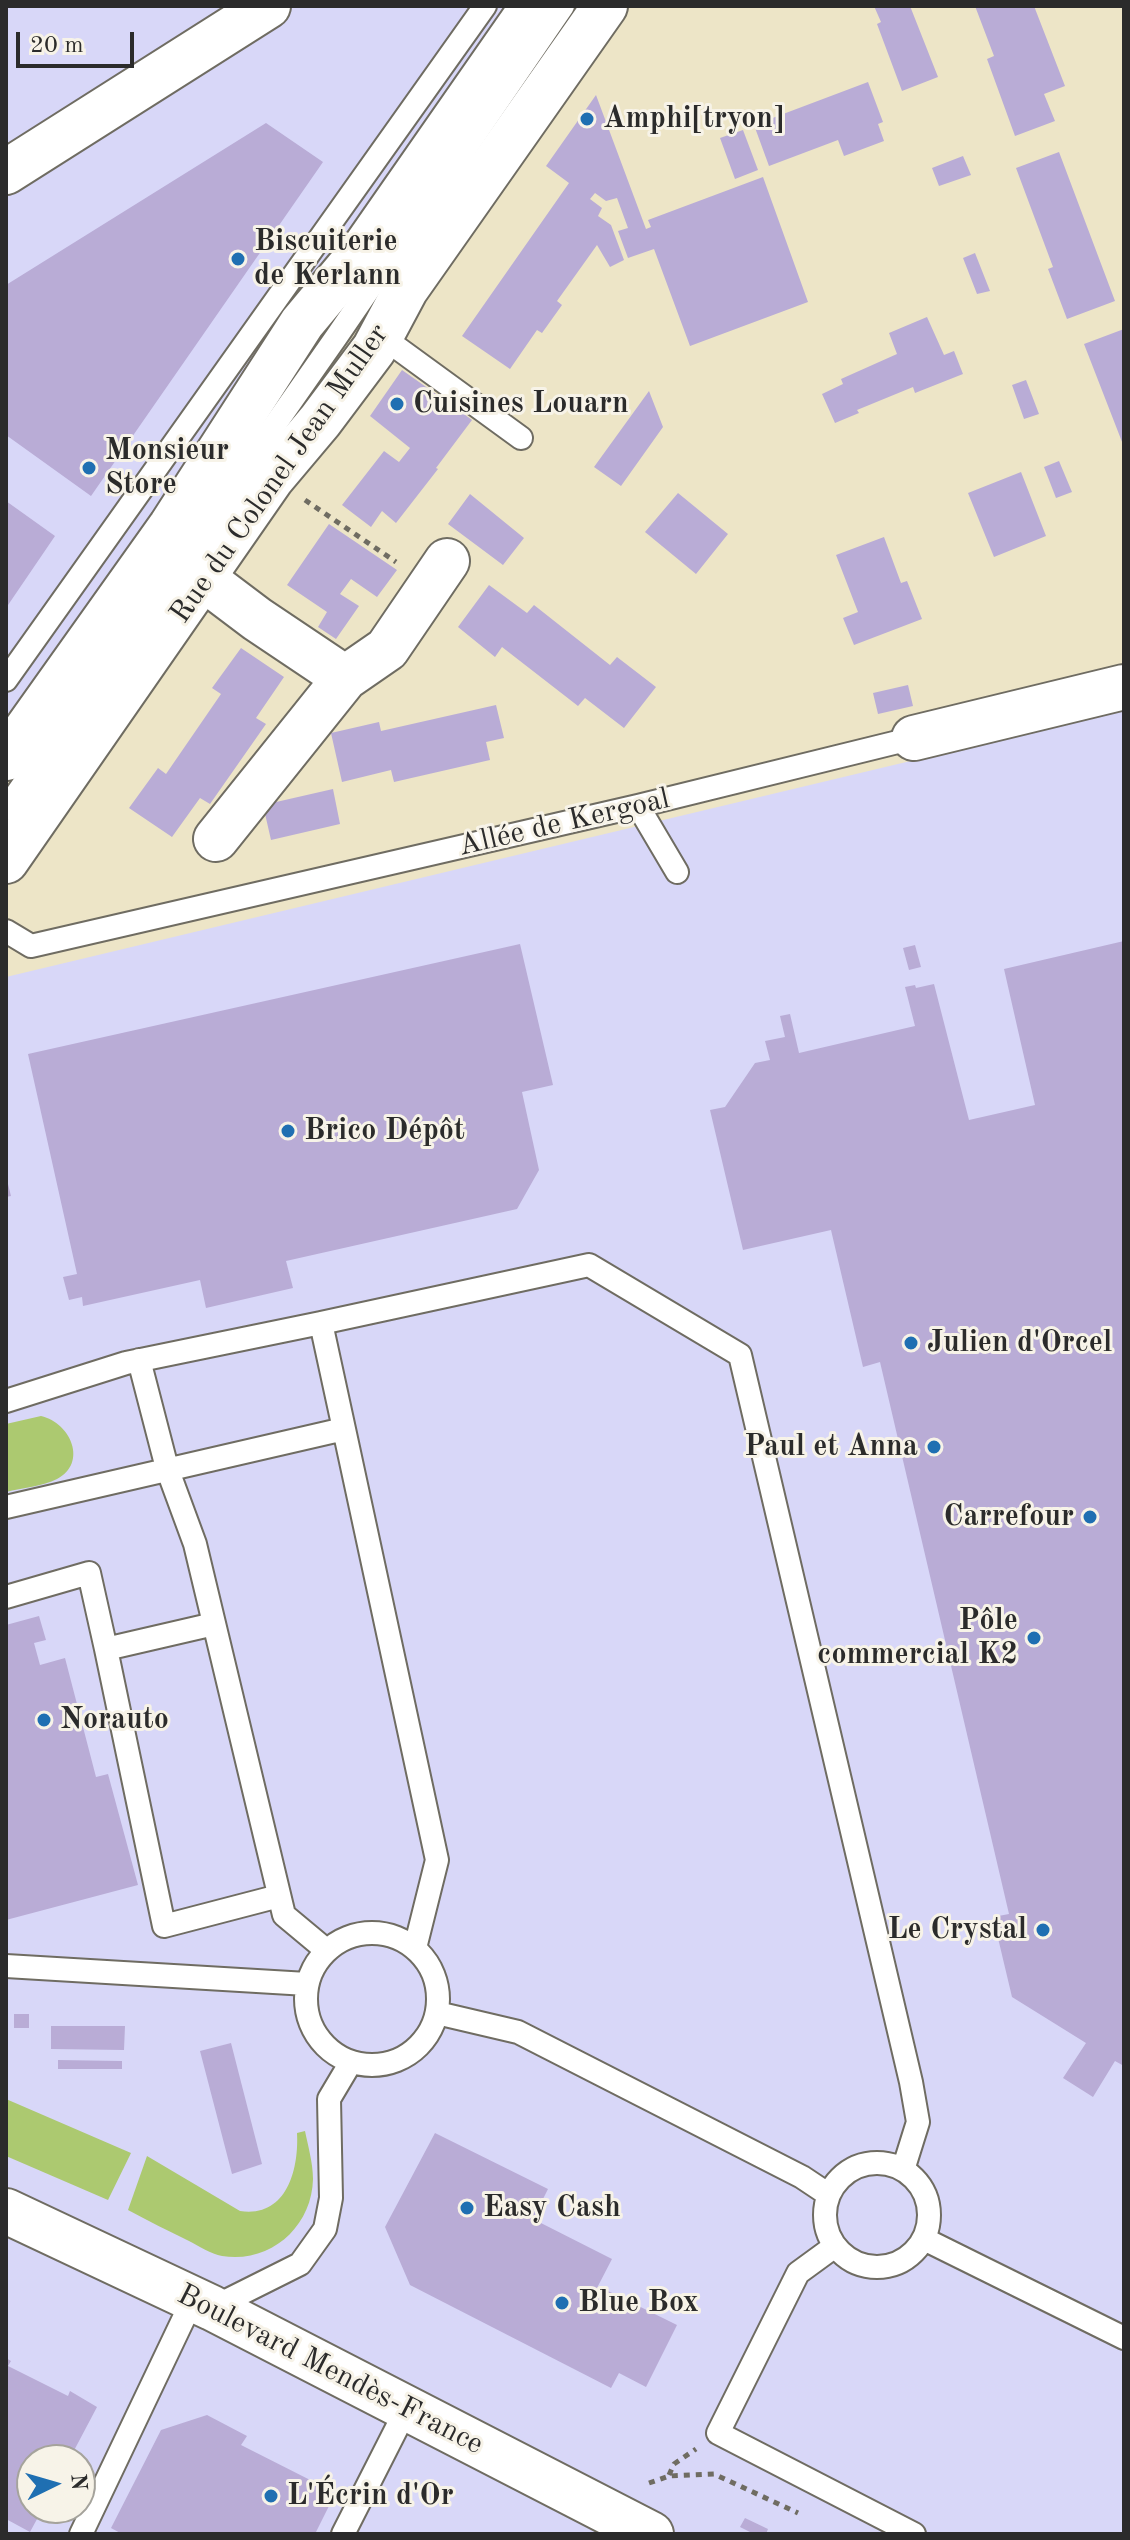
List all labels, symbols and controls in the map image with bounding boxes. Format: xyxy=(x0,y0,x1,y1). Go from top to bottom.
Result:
scale bar xyxy=(20,16,138,66)
text: 20 m xyxy=(30,34,84,58)
place label: Amphi[tryon] xyxy=(603,101,784,137)
marker: Amphi[tryon] xyxy=(578,110,596,128)
place label: Biscuiterie de Kerlann xyxy=(254,224,401,294)
marker: Biscuiterie de Kerlann xyxy=(229,250,247,268)
street label: Rue du Colonel Jean Muller xyxy=(163,317,397,631)
place label: Cuisines Louarn xyxy=(413,386,629,422)
marker: Cuisines Louarn xyxy=(388,395,406,413)
place label: Monsieur Store xyxy=(105,433,229,504)
marker: Monsieur Store xyxy=(80,459,98,477)
street label: Allée de Kergoal xyxy=(455,781,673,865)
place label: Brico Dépôt xyxy=(304,1113,465,1149)
marker: Brico Dépôt xyxy=(279,1122,297,1140)
place label: Julien d'Orcel xyxy=(927,1325,1112,1361)
marker: Julien d'Orcel xyxy=(902,1334,920,1352)
place label: Paul et Anna xyxy=(744,1429,918,1465)
marker: Paul et Anna xyxy=(925,1438,943,1456)
place label: Carrefour xyxy=(944,1499,1074,1535)
marker: Carrefour xyxy=(1081,1508,1099,1526)
place label: Pôle commercial K2 xyxy=(817,1603,1018,1674)
marker: Pôle commercial K2 xyxy=(1025,1629,1043,1647)
place label: Norauto xyxy=(60,1702,169,1738)
marker: Norauto xyxy=(35,1711,53,1729)
place label: Le Crystal xyxy=(888,1912,1027,1948)
marker: Le Crystal xyxy=(1034,1921,1052,1939)
place label: Easy Cash xyxy=(483,2190,621,2226)
marker: Easy Cash xyxy=(458,2199,476,2217)
street label: Boulevard Mendès-France xyxy=(171,2277,489,2463)
place label: Blue Box xyxy=(578,2285,699,2321)
marker: Blue Box xyxy=(553,2294,571,2312)
north arrow xyxy=(16,2444,96,2524)
text: N xyxy=(66,2473,90,2491)
place label: L'Écrin d'Or xyxy=(287,2478,454,2514)
marker: L'Écrin d'Or xyxy=(262,2487,280,2505)

